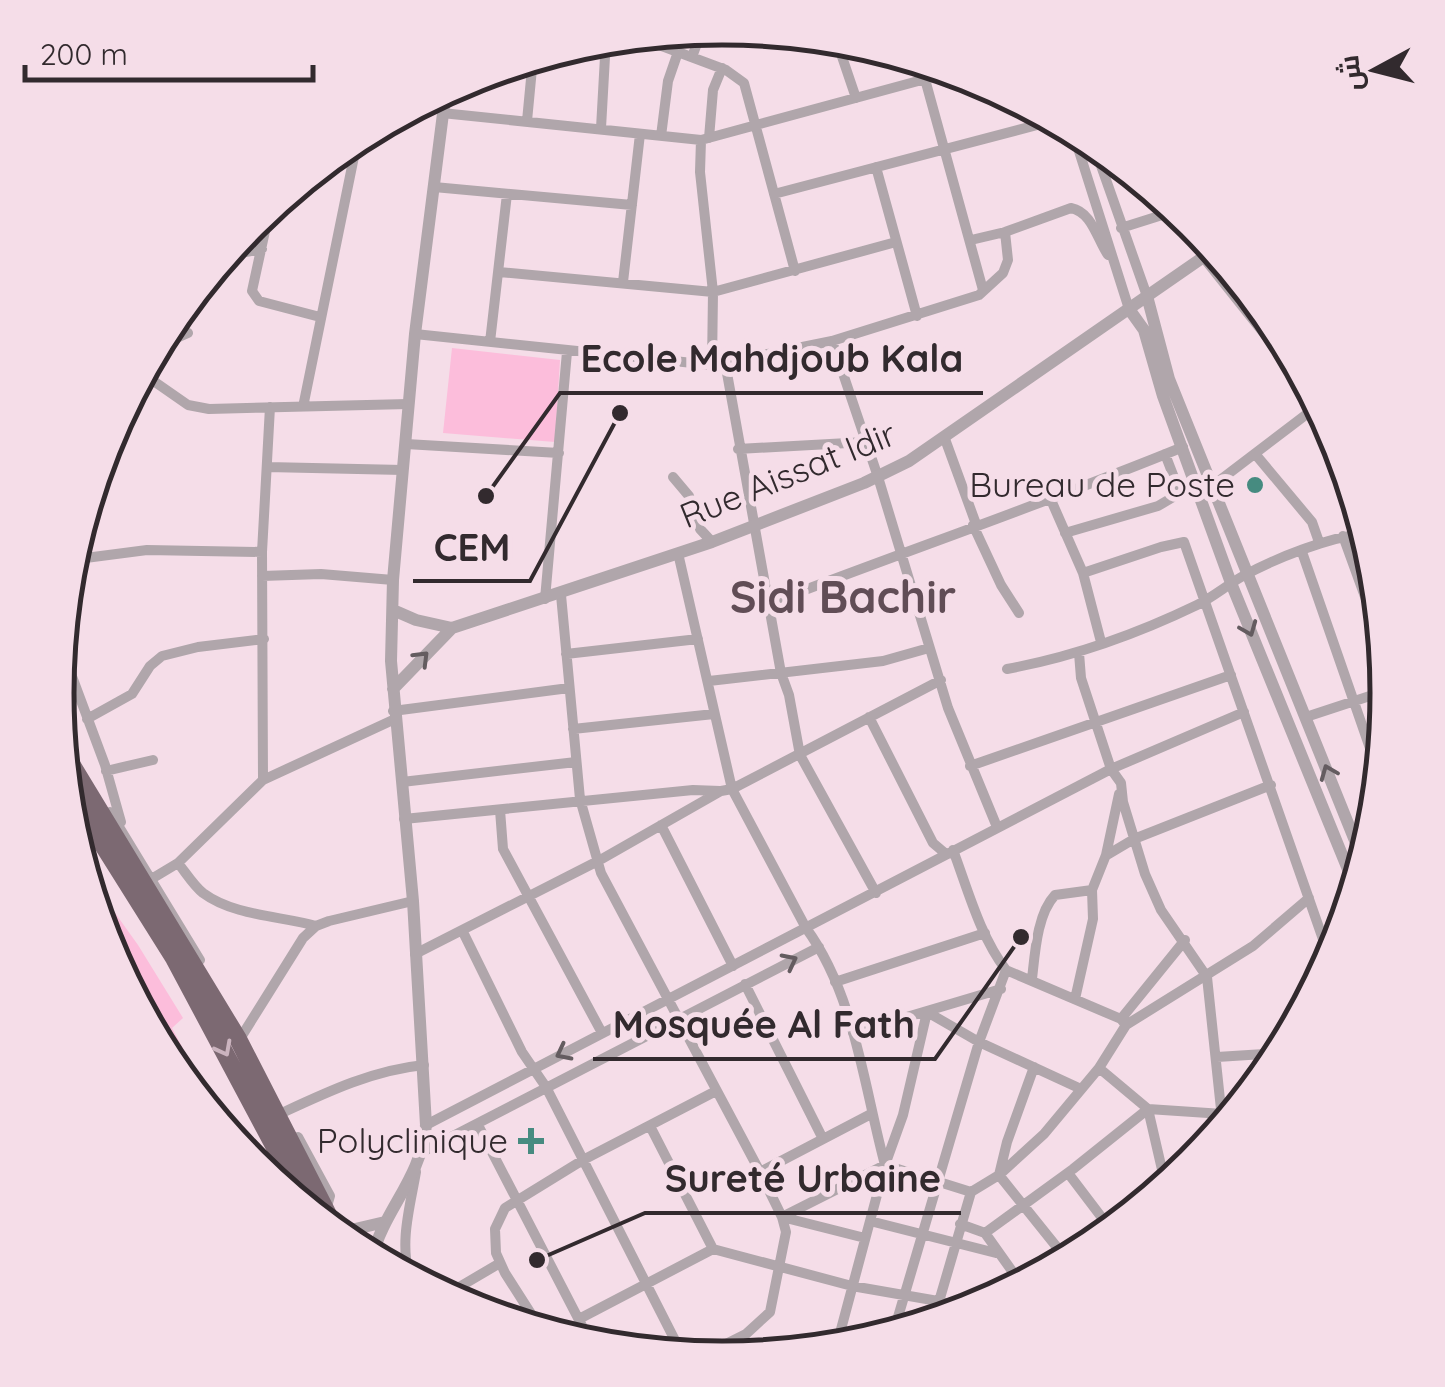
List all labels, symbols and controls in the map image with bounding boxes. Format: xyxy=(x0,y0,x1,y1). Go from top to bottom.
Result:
scale bar xyxy=(25,20,312,82)
north arrow xyxy=(1325,20,1425,120)
text: 200 m xyxy=(40,35,128,73)
text: ش xyxy=(1330,53,1369,93)
callout: Ecole Mahdjoub Kala xyxy=(560,325,983,393)
text: Ecole Mahdjoub Kala xyxy=(581,334,963,382)
street label: Rue Aissat Idir xyxy=(673,411,902,537)
place label: Bureau de Poste xyxy=(969,462,1235,506)
marker: Bureau de Poste xyxy=(1244,474,1266,496)
callout: CEM xyxy=(413,513,530,581)
text: CEM xyxy=(434,523,510,571)
district label: Sidi Bachir xyxy=(730,568,956,624)
one-way arrow xyxy=(1238,619,1258,637)
one-way arrow xyxy=(410,651,428,669)
one-way arrow xyxy=(1319,765,1339,782)
one-way arrow xyxy=(780,953,798,973)
callout: Mosquée Al Fath xyxy=(593,991,935,1059)
text: Mosquée Al Fath xyxy=(613,1000,915,1048)
one-way arrow xyxy=(212,1038,232,1056)
one-way arrow xyxy=(556,1041,574,1060)
place label: Polyclinique xyxy=(317,1118,508,1162)
marker: Polyclinique xyxy=(518,1128,544,1154)
callout: Sureté Urbaine xyxy=(645,1145,961,1213)
text: Sureté Urbaine xyxy=(665,1154,941,1202)

